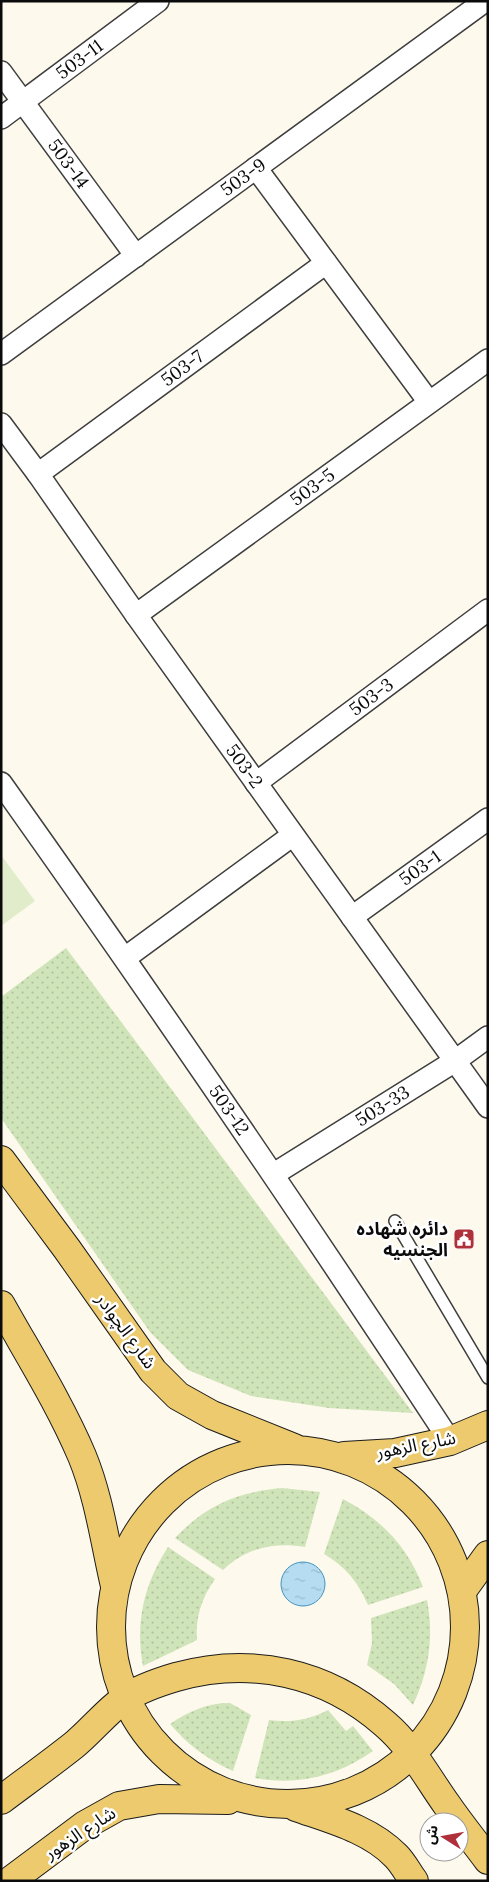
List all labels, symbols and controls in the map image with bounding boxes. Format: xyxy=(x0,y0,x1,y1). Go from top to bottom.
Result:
street label: 503-11 xyxy=(51,34,107,84)
street label: 503-14 xyxy=(43,134,95,193)
street label: 503-9 xyxy=(216,153,270,201)
street label: 503-7 xyxy=(156,345,208,391)
street label: 503-5 xyxy=(285,463,339,511)
street label: 503-3 xyxy=(344,673,398,721)
street label: 503-2 xyxy=(221,739,268,793)
street label: 503-1 xyxy=(394,845,445,890)
street label: 503-33 xyxy=(351,1080,414,1131)
street label: 503-12 xyxy=(204,1081,255,1140)
place label: دائره شهاده الجنسيه xyxy=(357,1217,448,1261)
public building icon: دائره شهاده الجنسيه xyxy=(452,1227,476,1251)
street label: شارع الچوادر xyxy=(88,1287,162,1375)
street label: شارع الزهور xyxy=(373,1426,458,1467)
street label: شارع الزهور xyxy=(39,1801,121,1867)
north arrow xyxy=(419,1812,469,1862)
text: ش xyxy=(421,1823,442,1846)

